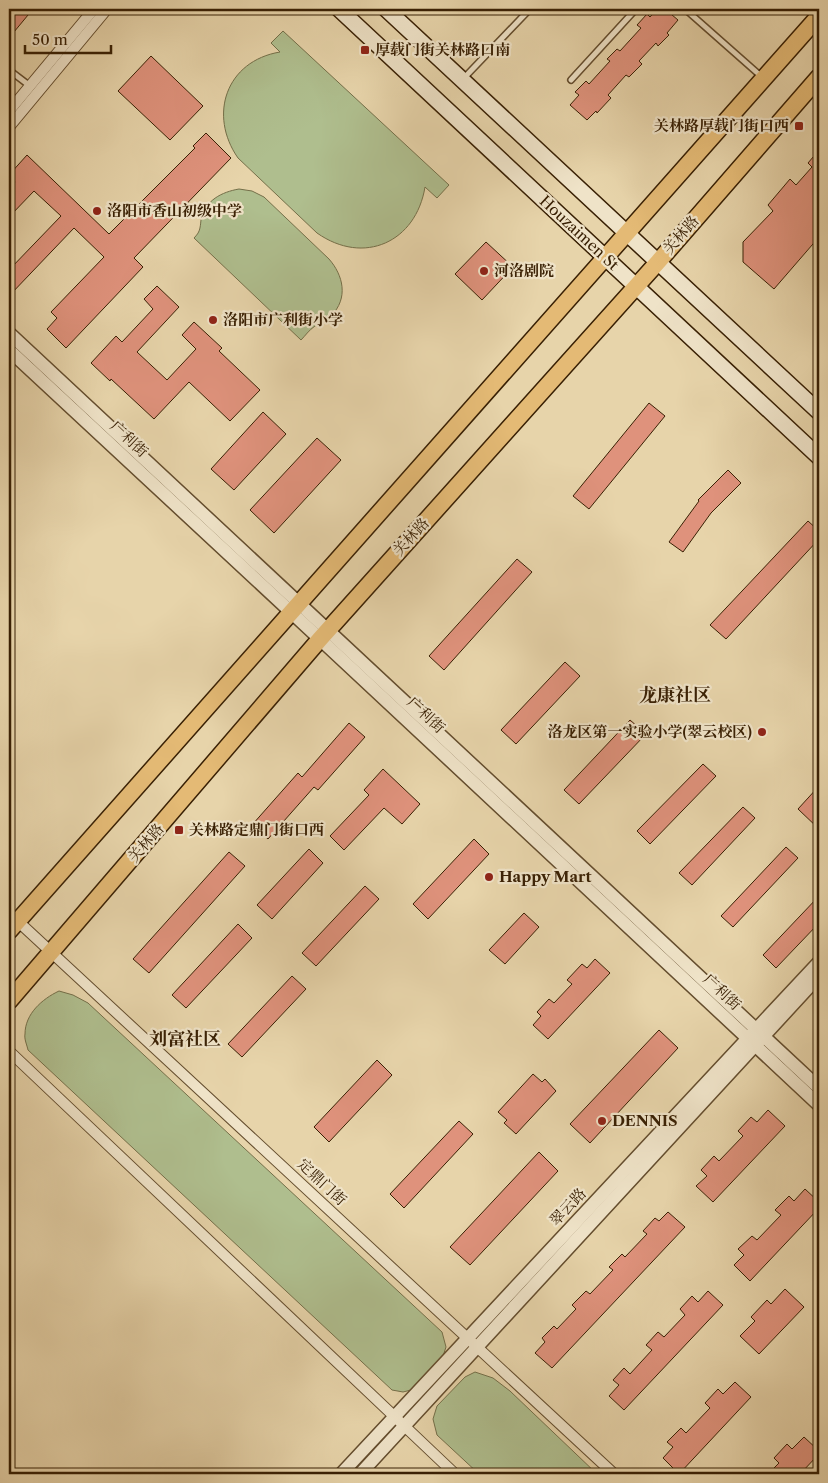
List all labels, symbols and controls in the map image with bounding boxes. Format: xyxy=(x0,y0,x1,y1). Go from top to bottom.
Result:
scale bar xyxy=(25,22,111,54)
text: 50 m xyxy=(32,30,68,49)
place label: 厚载门街关林路口南 xyxy=(375,40,510,59)
marker: 厚载门街关林路口南 xyxy=(359,44,371,56)
place label: 关林路厚载门街口西 xyxy=(654,116,789,135)
marker: 关林路厚载门街口西 xyxy=(793,120,805,132)
street label: Houzaimen St xyxy=(536,191,623,275)
place label: 洛阳市香山初级中学 xyxy=(107,201,242,220)
marker: 洛阳市香山初级中学 xyxy=(91,205,103,217)
street label: 关林路 xyxy=(659,211,703,258)
place label: 河洛剧院 xyxy=(494,261,554,280)
marker: 河洛剧院 xyxy=(478,265,490,277)
place label: 洛阳市广利街小学 xyxy=(223,310,343,329)
marker: 洛阳市广利街小学 xyxy=(207,314,219,326)
street label: 广利街 xyxy=(106,416,152,461)
street label: 关林路 xyxy=(389,514,433,560)
district label: 龙康社区 xyxy=(639,684,711,706)
street label: 广利街 xyxy=(403,692,449,737)
place label: 洛龙区第一实验小学(翠云校区) xyxy=(548,722,752,741)
marker: 洛龙区第一实验小学(翠云校区) xyxy=(756,726,768,738)
street label: 关林路 xyxy=(124,819,168,866)
place label: 关林路定鼎门街口西 xyxy=(189,820,324,839)
marker: 关林路定鼎门街口西 xyxy=(173,824,185,836)
place label: Happy Mart xyxy=(499,867,591,886)
marker: Happy Mart xyxy=(483,871,495,883)
street label: 广利街 xyxy=(699,969,745,1014)
district label: 刘富社区 xyxy=(149,1028,221,1050)
place label: DENNIS xyxy=(612,1111,678,1130)
marker: DENNIS xyxy=(596,1115,608,1127)
street label: 定鼎门街 xyxy=(294,1154,351,1209)
street label: 翠云路 xyxy=(545,1184,590,1230)

